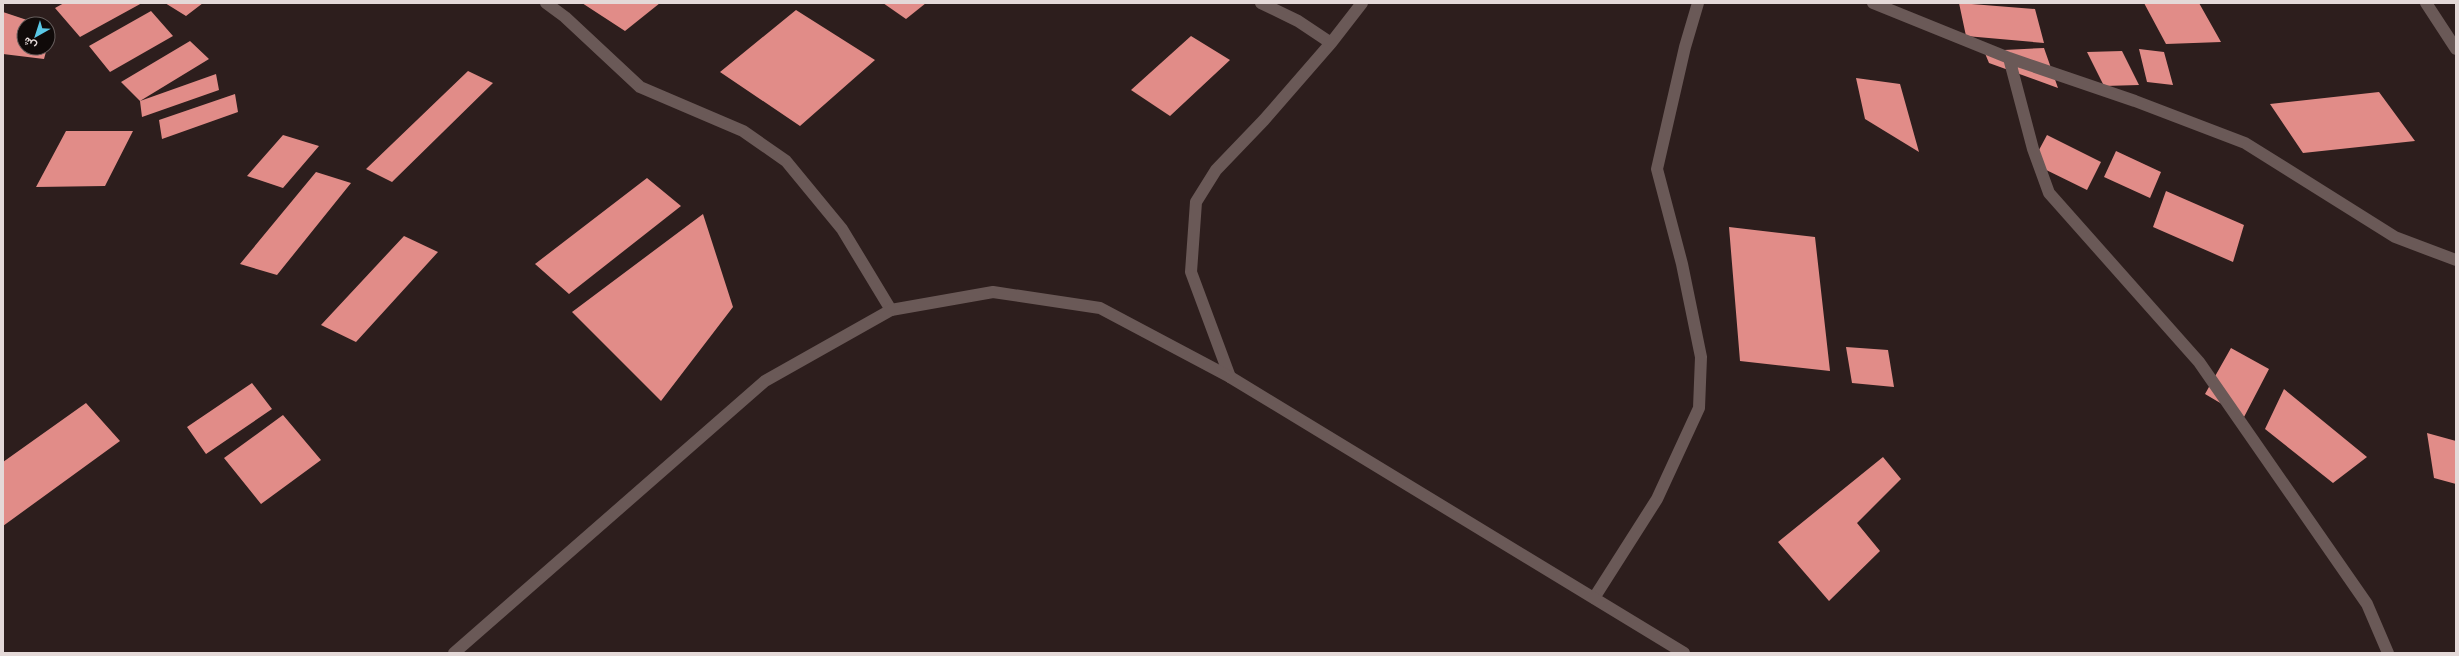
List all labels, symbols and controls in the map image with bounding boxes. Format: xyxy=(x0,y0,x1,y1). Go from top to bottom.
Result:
north arrow xyxy=(16,16,56,56)
text: ش xyxy=(21,34,39,53)

